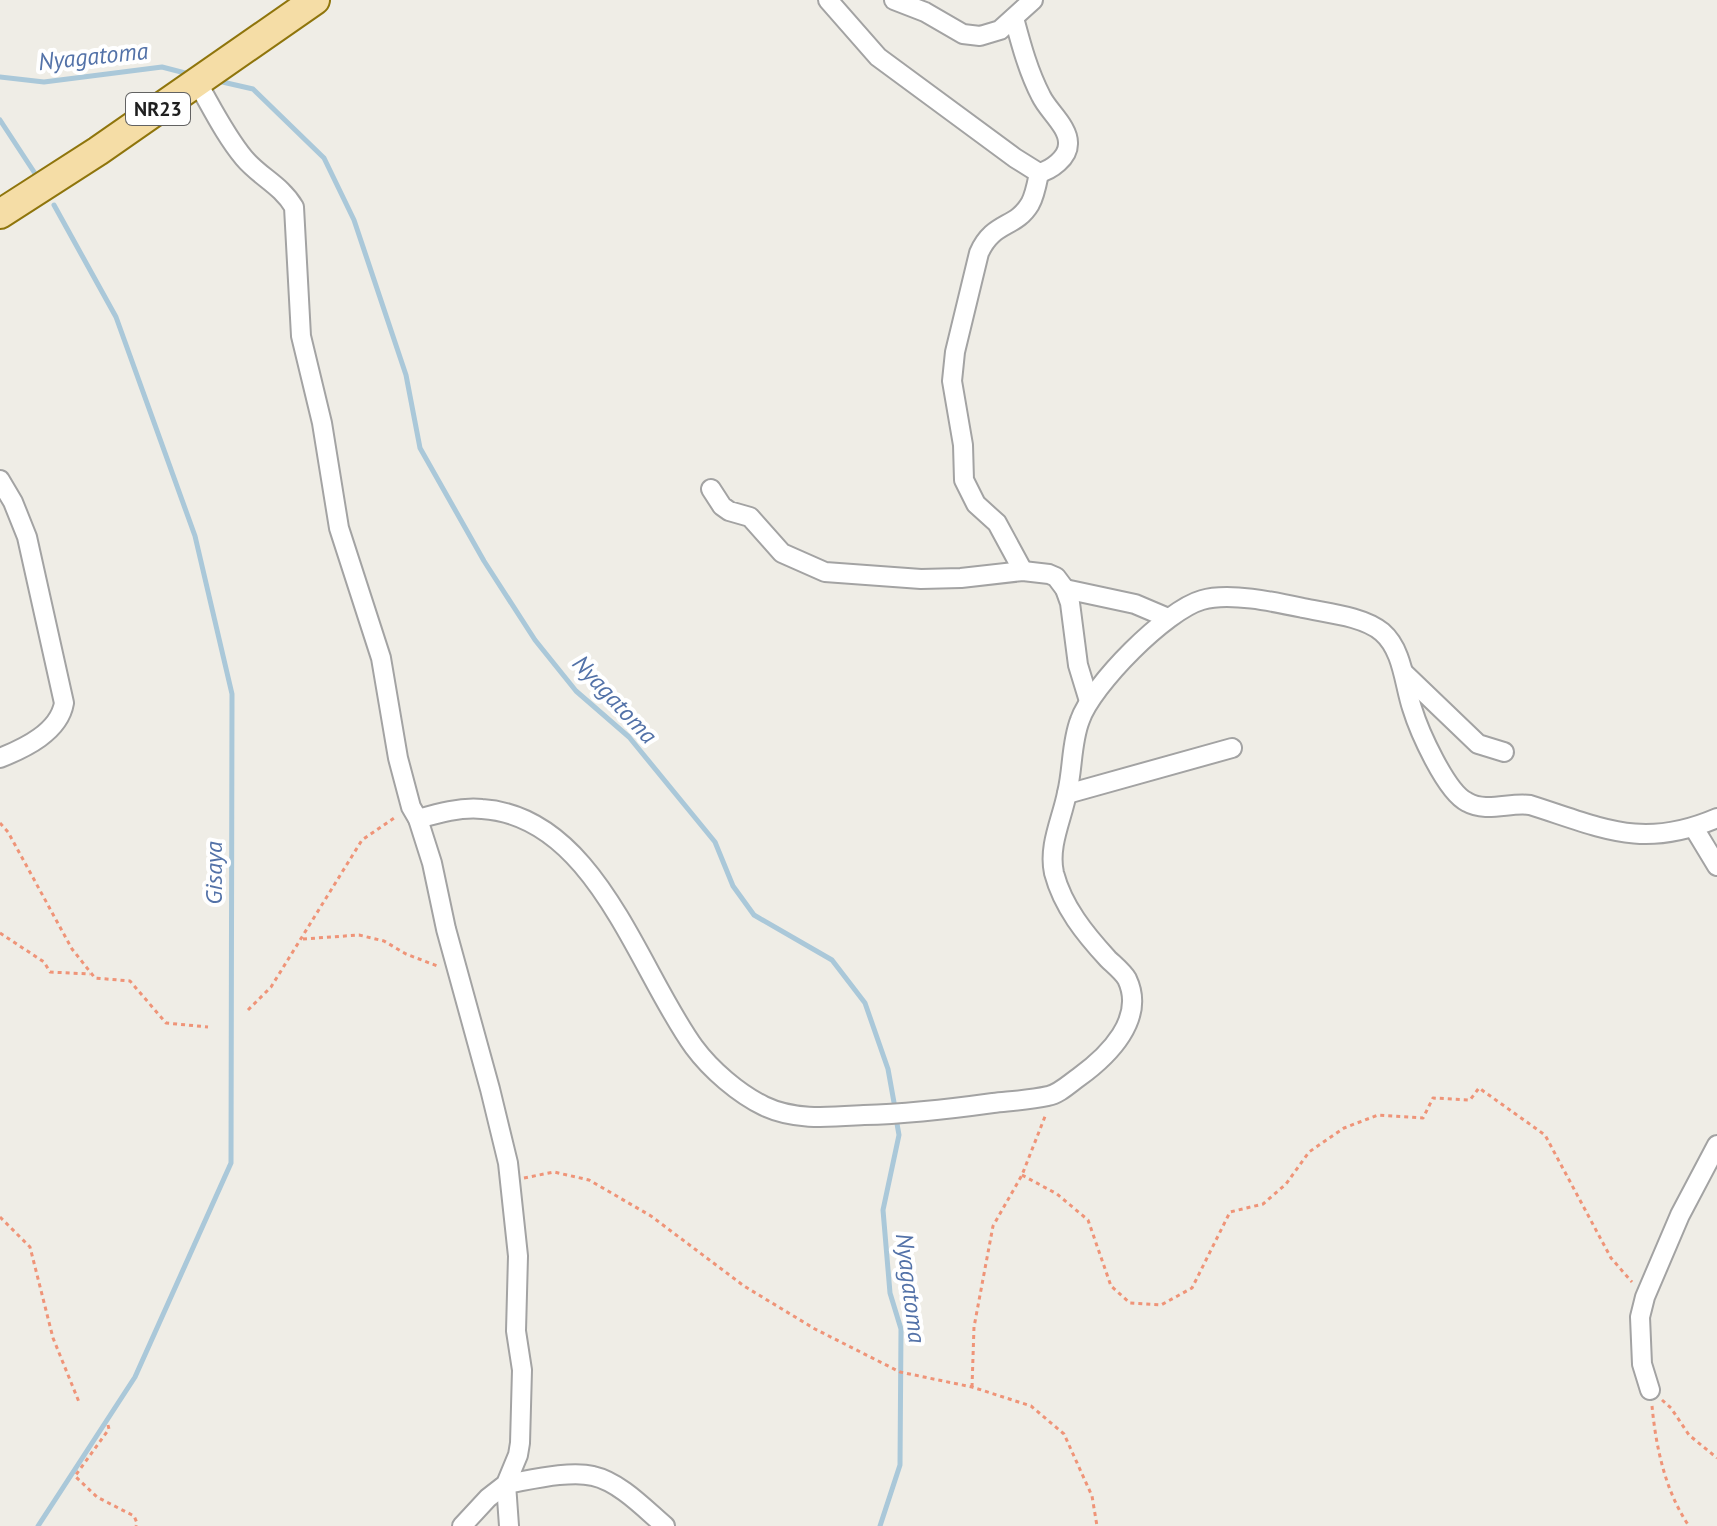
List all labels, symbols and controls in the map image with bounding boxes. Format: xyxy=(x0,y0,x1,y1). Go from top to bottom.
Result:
water label: Nyagatoma xyxy=(36,35,150,77)
road number: NR23 xyxy=(126,93,190,125)
water label: Nyagatoma xyxy=(566,648,664,750)
water label: Gisaya xyxy=(198,841,229,905)
water label: Nyagatoma xyxy=(889,1231,933,1345)

